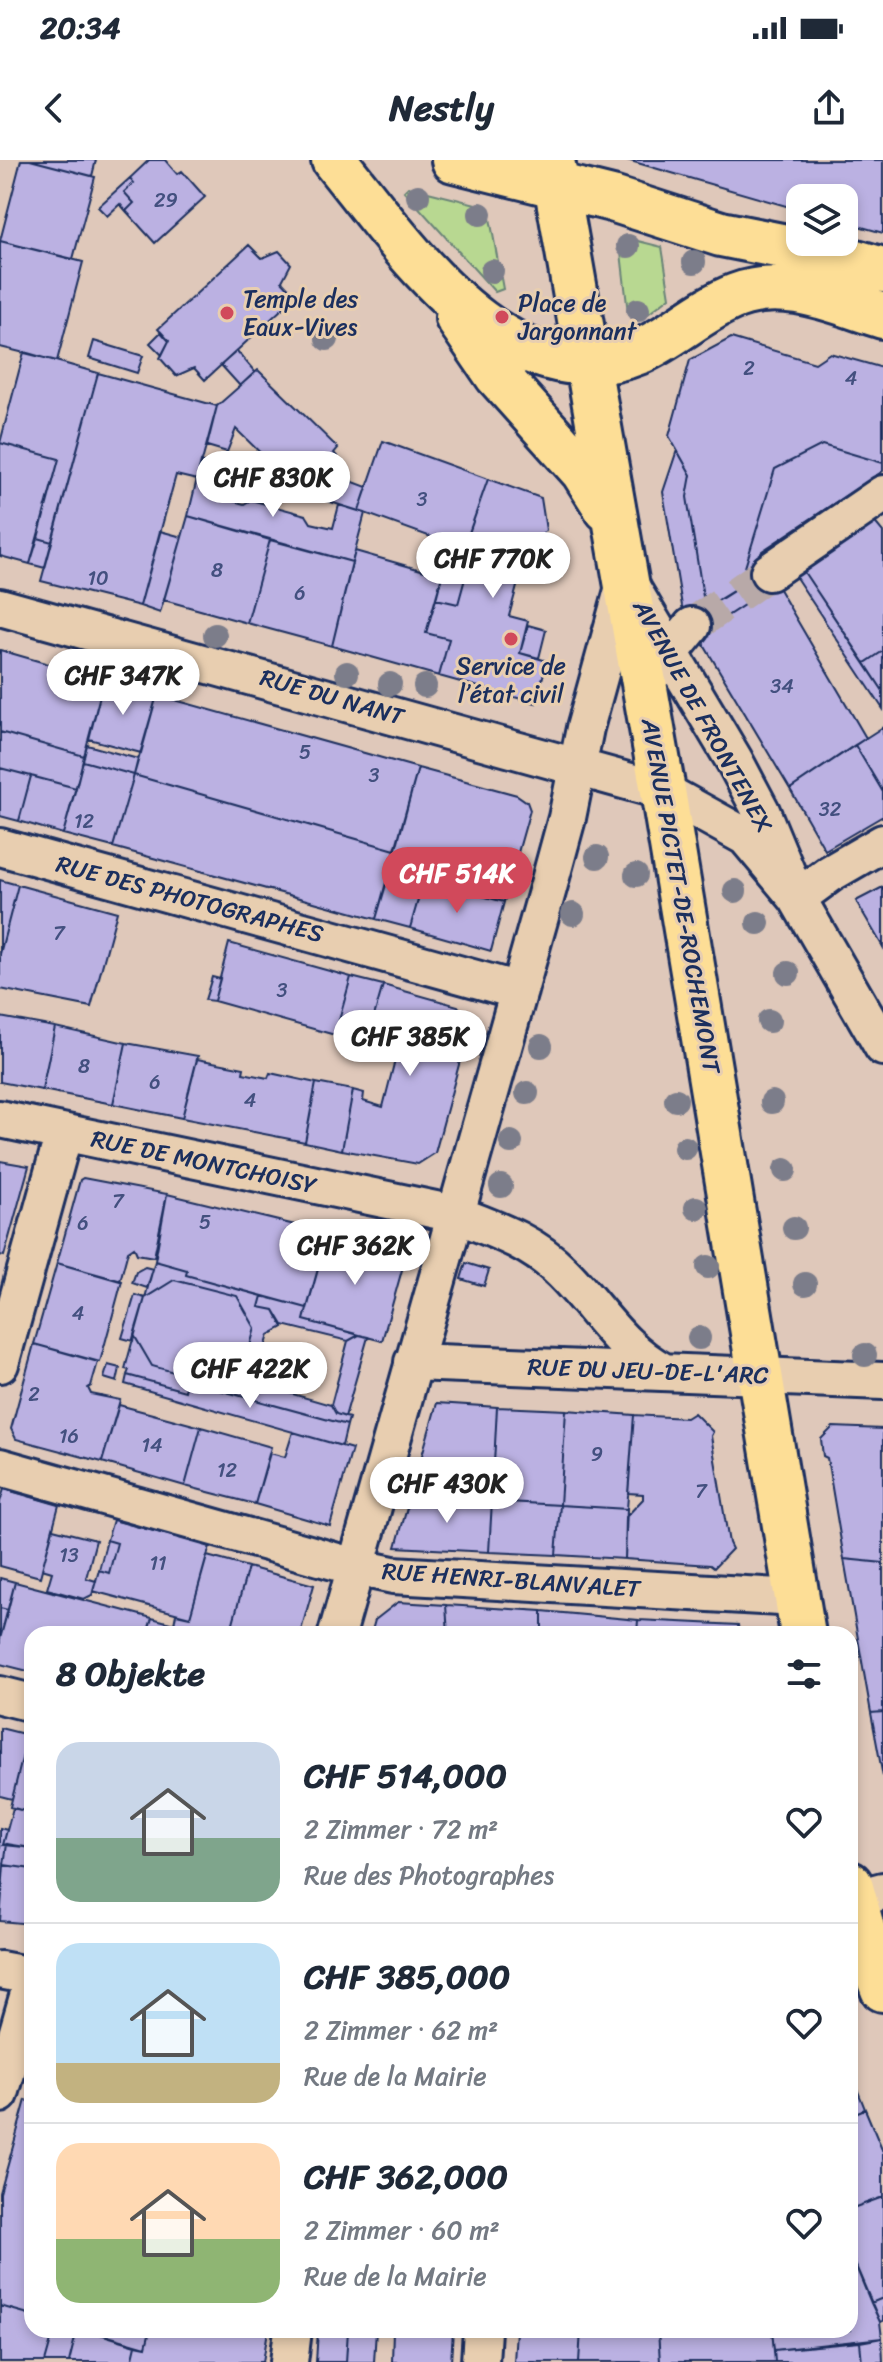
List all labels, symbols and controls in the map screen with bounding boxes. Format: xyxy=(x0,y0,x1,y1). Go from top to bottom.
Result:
text: 20:34 xyxy=(40,1,121,55)
text: Nestly xyxy=(389,76,494,140)
icon: back xyxy=(32,86,76,130)
icon: share xyxy=(807,86,851,130)
house number: 29 xyxy=(154,183,178,218)
map controls xyxy=(786,184,858,256)
button: layers xyxy=(786,184,858,256)
place label: Temple des Eaux-Vives xyxy=(243,278,358,348)
place label: Place de Jargonnant xyxy=(517,282,637,352)
marker: Temple des Eaux-Vives xyxy=(218,304,236,322)
marker: Place de Jargonnant xyxy=(493,308,511,326)
house number: 2 xyxy=(743,351,755,386)
house number: 4 xyxy=(845,361,857,396)
pin: CHF 830K xyxy=(190,451,356,519)
text: CHF 830K xyxy=(214,454,332,500)
house number: 3 xyxy=(417,482,428,517)
pin: CHF 770K xyxy=(410,532,576,600)
text: CHF 770K xyxy=(434,535,552,581)
house number: 8 xyxy=(211,553,223,588)
house number: 10 xyxy=(87,561,109,596)
house number: 6 xyxy=(294,576,306,611)
street label: AVENUE DE FRONTENEX xyxy=(621,591,785,841)
marker: Service de l’état civil xyxy=(502,630,520,648)
place label: Service de l’état civil xyxy=(456,645,566,715)
pin: CHF 347K xyxy=(40,649,206,717)
text: CHF 347K xyxy=(65,652,181,698)
street label: RUE DU NANT xyxy=(255,656,410,738)
house number: 34 xyxy=(770,669,794,704)
street label: AVENUE PICTET-DE-ROCHEMONT xyxy=(629,714,733,1079)
house number: 5 xyxy=(299,735,311,770)
house number: 3 xyxy=(369,758,380,793)
house number: 32 xyxy=(819,792,842,827)
house number: 12 xyxy=(74,804,95,839)
street label: RUE DES PHOTOGRAPHES xyxy=(51,843,329,955)
pin: CHF 514K xyxy=(374,847,540,915)
text: CHF 514K xyxy=(400,850,514,896)
house number: 7 xyxy=(53,916,66,951)
house number: 3 xyxy=(277,973,288,1008)
pin: CHF 385K xyxy=(327,1010,493,1078)
text: CHF 385K xyxy=(351,1013,469,1059)
house number: 8 xyxy=(78,1049,90,1084)
house number: 6 xyxy=(149,1065,161,1100)
house number: 4 xyxy=(244,1083,256,1118)
street label: RUE DE MONTCHOISY xyxy=(87,1118,321,1207)
house number: 7 xyxy=(112,1184,125,1219)
house number: 5 xyxy=(199,1205,211,1240)
house number: 6 xyxy=(77,1206,89,1241)
pin: CHF 362K xyxy=(272,1219,438,1287)
text: CHF 362K xyxy=(297,1222,413,1268)
house number: 4 xyxy=(72,1296,84,1331)
pin: CHF 422K xyxy=(167,1342,333,1410)
text: CHF 422K xyxy=(191,1345,309,1391)
street label: RUE DU JEU-DE-L'ARC xyxy=(527,1346,769,1396)
house number: 2 xyxy=(28,1377,40,1412)
house number: 16 xyxy=(59,1419,79,1454)
house number: 14 xyxy=(141,1428,163,1463)
house number: 9 xyxy=(591,1437,603,1472)
house number: 12 xyxy=(217,1453,238,1488)
pin: CHF 430K xyxy=(364,1457,530,1525)
text: CHF 430K xyxy=(388,1460,506,1506)
house number: 7 xyxy=(695,1474,708,1509)
house number: 13 xyxy=(59,1538,79,1573)
house number: 11 xyxy=(149,1546,167,1581)
street label: RUE HENRI-BLANVALET xyxy=(380,1550,643,1610)
text: 8 Objekte xyxy=(56,1644,205,1704)
icon: filters xyxy=(782,1652,826,1696)
text: CHF 514,000 xyxy=(304,1746,507,1806)
icon: home xyxy=(120,1774,216,1870)
icon: heart xyxy=(782,1800,826,1844)
text: 2 Zimmer · 72 m² xyxy=(304,1806,498,1852)
text: Rue des Photographes xyxy=(304,1852,554,1898)
text: CHF 385,000 xyxy=(304,1947,510,2007)
icon: home xyxy=(120,1975,216,2071)
icon: heart xyxy=(782,2001,826,2045)
text: 2 Zimmer · 62 m² xyxy=(304,2007,498,2053)
text: Rue de la Mairie xyxy=(304,2053,487,2099)
text: CHF 362,000 xyxy=(304,2147,508,2207)
icon: home xyxy=(120,2175,216,2271)
icon: heart xyxy=(782,2201,826,2245)
text: 2 Zimmer · 60 m² xyxy=(304,2207,500,2253)
text: Rue de la Mairie xyxy=(304,2253,487,2299)

